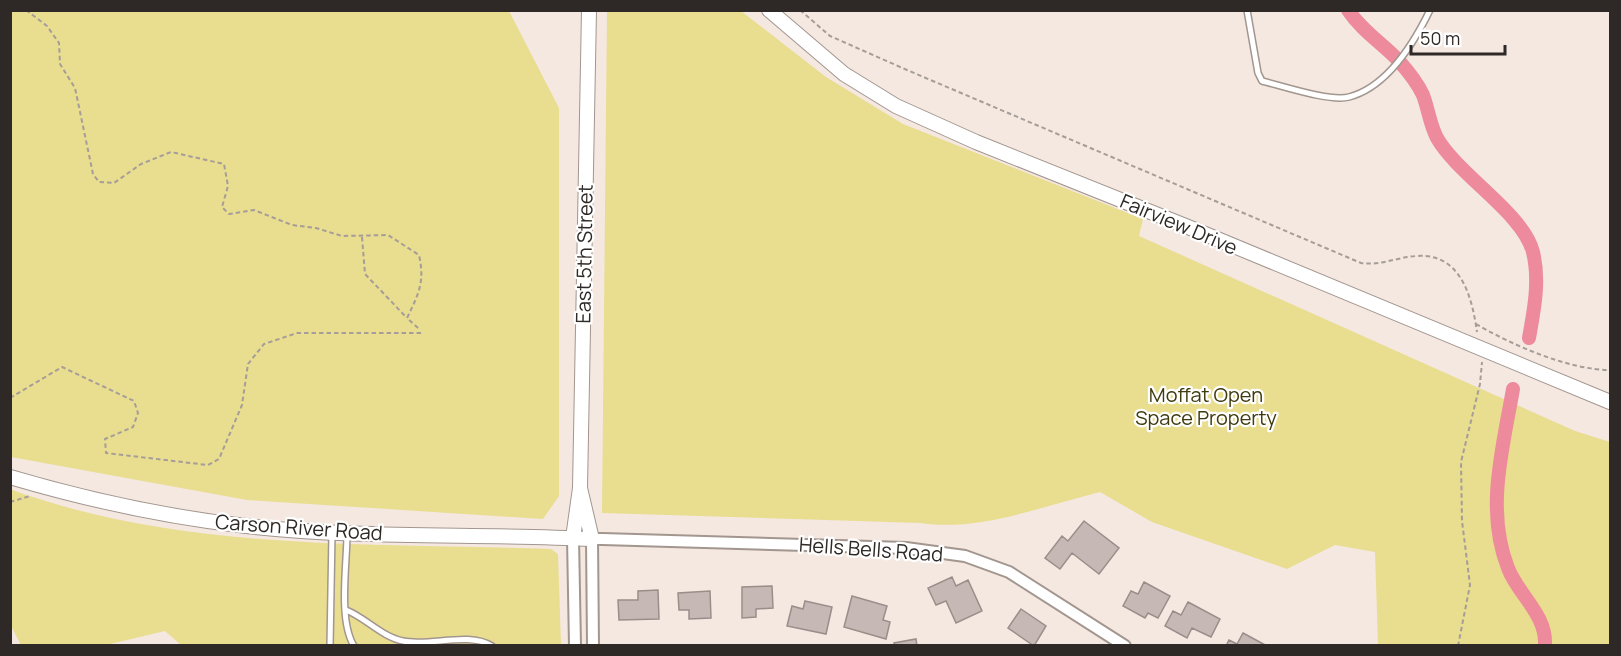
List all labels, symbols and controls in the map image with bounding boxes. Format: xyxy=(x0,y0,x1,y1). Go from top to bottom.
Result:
scale bar xyxy=(1411,18,1506,56)
text: 50 m xyxy=(1420,26,1460,50)
street label: East 5th Street xyxy=(569,184,599,324)
street label: Fairview Drive xyxy=(1116,187,1242,261)
park label: Moffat Open Space Property xyxy=(1135,381,1277,431)
street label: Carson River Road xyxy=(214,508,384,546)
street label: Hells Bells Road xyxy=(798,530,944,568)

